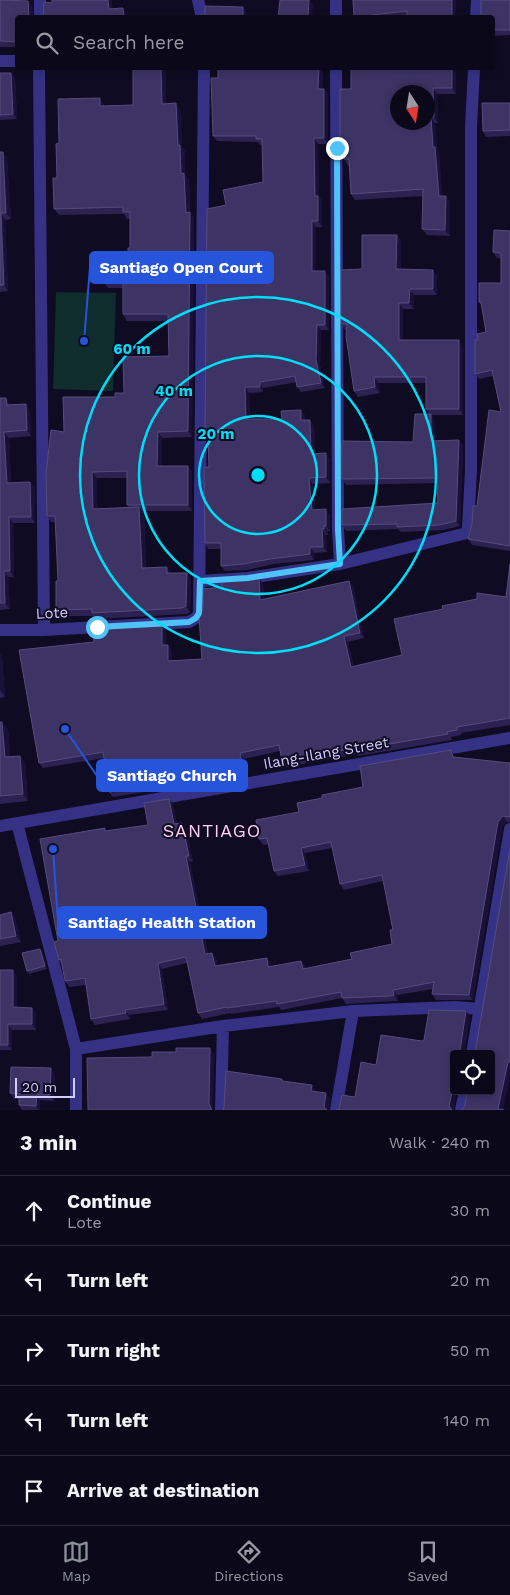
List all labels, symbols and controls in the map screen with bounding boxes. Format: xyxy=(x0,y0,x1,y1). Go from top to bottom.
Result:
search box xyxy=(15,15,495,70)
icon: search xyxy=(33,29,61,57)
text: Search here xyxy=(73,31,184,54)
north arrow xyxy=(390,85,435,130)
route end xyxy=(326,137,349,160)
callout: Santiago Open Court xyxy=(90,252,273,283)
text: Santiago Open Court xyxy=(99,258,263,277)
text: 60 m xyxy=(113,340,151,358)
text: 40 m xyxy=(155,382,193,400)
text: 20 m xyxy=(197,425,235,443)
centre of rings xyxy=(249,466,267,484)
street label: Lote xyxy=(35,603,69,623)
route start xyxy=(86,616,109,639)
street label: Ilang-Ilang Street xyxy=(262,733,391,773)
callout: Santiago Church xyxy=(97,760,247,791)
text: Santiago Church xyxy=(107,766,237,785)
district label: SANTIAGO xyxy=(163,820,261,841)
callout: Santiago Health Station xyxy=(58,907,266,938)
text: Santiago Health Station xyxy=(68,913,256,932)
map controls xyxy=(450,1050,495,1095)
button: locate xyxy=(450,1050,495,1095)
scale bar xyxy=(15,1075,75,1098)
text: 20 m xyxy=(22,1079,57,1095)
text: 3 min xyxy=(20,1130,77,1155)
text: Walk · 240 m xyxy=(389,1133,490,1152)
text: Continue xyxy=(67,1190,151,1213)
icon: ahead xyxy=(20,1197,48,1225)
text: 30 m xyxy=(450,1201,490,1220)
text: Lote xyxy=(67,1213,102,1232)
icon: left xyxy=(20,1267,48,1295)
text: Turn left xyxy=(67,1269,148,1292)
text: 20 m xyxy=(450,1271,490,1290)
icon: right xyxy=(20,1337,48,1365)
text: Turn right xyxy=(67,1339,160,1362)
text: 50 m xyxy=(450,1341,490,1360)
icon: left xyxy=(20,1407,48,1435)
text: Turn left xyxy=(67,1409,148,1432)
text: 140 m xyxy=(443,1411,490,1430)
icon: arrive xyxy=(20,1477,48,1505)
text: Arrive at destination xyxy=(67,1479,259,1502)
tab: Map xyxy=(62,1538,91,1584)
tab: Directions xyxy=(214,1538,284,1584)
tab: Saved xyxy=(407,1538,448,1584)

